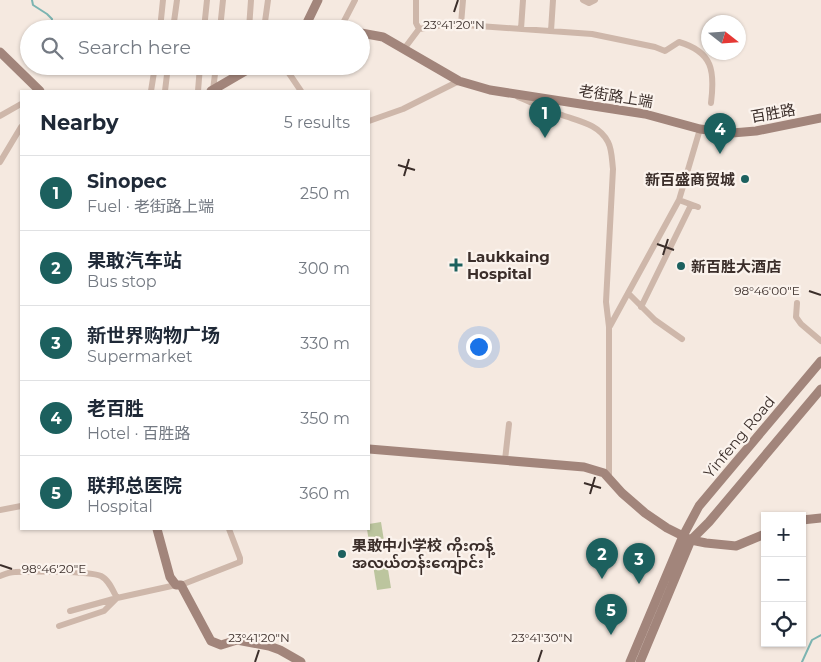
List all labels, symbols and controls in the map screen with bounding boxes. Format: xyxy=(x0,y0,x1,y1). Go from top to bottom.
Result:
north arrow xyxy=(701,15,746,60)
text: 23°41'20"N xyxy=(423,17,485,32)
search box xyxy=(20,20,370,75)
icon: search xyxy=(38,34,66,62)
text: Search here xyxy=(78,36,191,59)
street label: 老街路上端 xyxy=(577,81,655,111)
pin: 1 xyxy=(529,97,561,138)
street label: 百胜路 xyxy=(749,100,797,126)
text: Nearby xyxy=(40,110,119,135)
text: 5 results xyxy=(284,113,350,132)
pin: 4 xyxy=(704,113,736,154)
text: Sinopec xyxy=(87,170,167,193)
place label: 新百盛商贸城 xyxy=(645,170,735,189)
marker: 新百盛商贸城 xyxy=(739,173,751,185)
text: 1 xyxy=(53,184,59,203)
text: 250 m xyxy=(300,184,350,203)
text: Fuel · 老街路上端 xyxy=(87,197,214,216)
place label: Laukkaing Hospital xyxy=(467,247,550,283)
text: 果敢汽车站 xyxy=(87,249,182,272)
place label: 新百胜大酒店 xyxy=(691,257,781,276)
marker: Laukkaing Hospital xyxy=(449,258,463,272)
text: 2 xyxy=(51,259,61,278)
text: 300 m xyxy=(299,259,350,278)
marker: 新百胜大酒店 xyxy=(675,260,687,272)
text: Bus stop xyxy=(87,272,157,291)
text: 98°46'00"E xyxy=(734,283,800,298)
text: 新世界购物广场 xyxy=(87,324,220,347)
text: 3 xyxy=(51,334,61,353)
text: 330 m xyxy=(300,334,350,353)
your location xyxy=(466,334,492,360)
text: Supermarket xyxy=(87,347,193,366)
street label: Yinfeng Road xyxy=(699,392,779,482)
text: 老百胜 xyxy=(87,397,144,420)
text: 4 xyxy=(50,409,62,428)
text: 350 m xyxy=(300,409,350,428)
text: Hotel · 百胜路 xyxy=(87,424,191,443)
text: 联邦总医院 xyxy=(87,474,182,497)
text: 5 xyxy=(51,484,61,503)
text: 360 m xyxy=(299,484,350,503)
text: Hospital xyxy=(87,497,153,516)
map controls xyxy=(761,512,806,647)
button: + xyxy=(761,512,806,557)
place label: 果敢中小学校 ကိုးကန့် အလယ်တန်းကျောင်း xyxy=(352,536,496,575)
pin: 2 xyxy=(586,538,618,579)
pin: 3 xyxy=(623,543,655,584)
marker: 果敢中小学校 ကိုးကန့် အလယ်တန်းကျောင်း xyxy=(336,548,348,560)
button: − xyxy=(761,557,806,602)
text: 98°46'20"E xyxy=(22,561,86,576)
pin: 5 xyxy=(595,594,627,635)
button: locate xyxy=(761,602,806,647)
text: 23°41'20"N xyxy=(228,630,290,645)
text: 23°41'30"N xyxy=(511,630,573,645)

